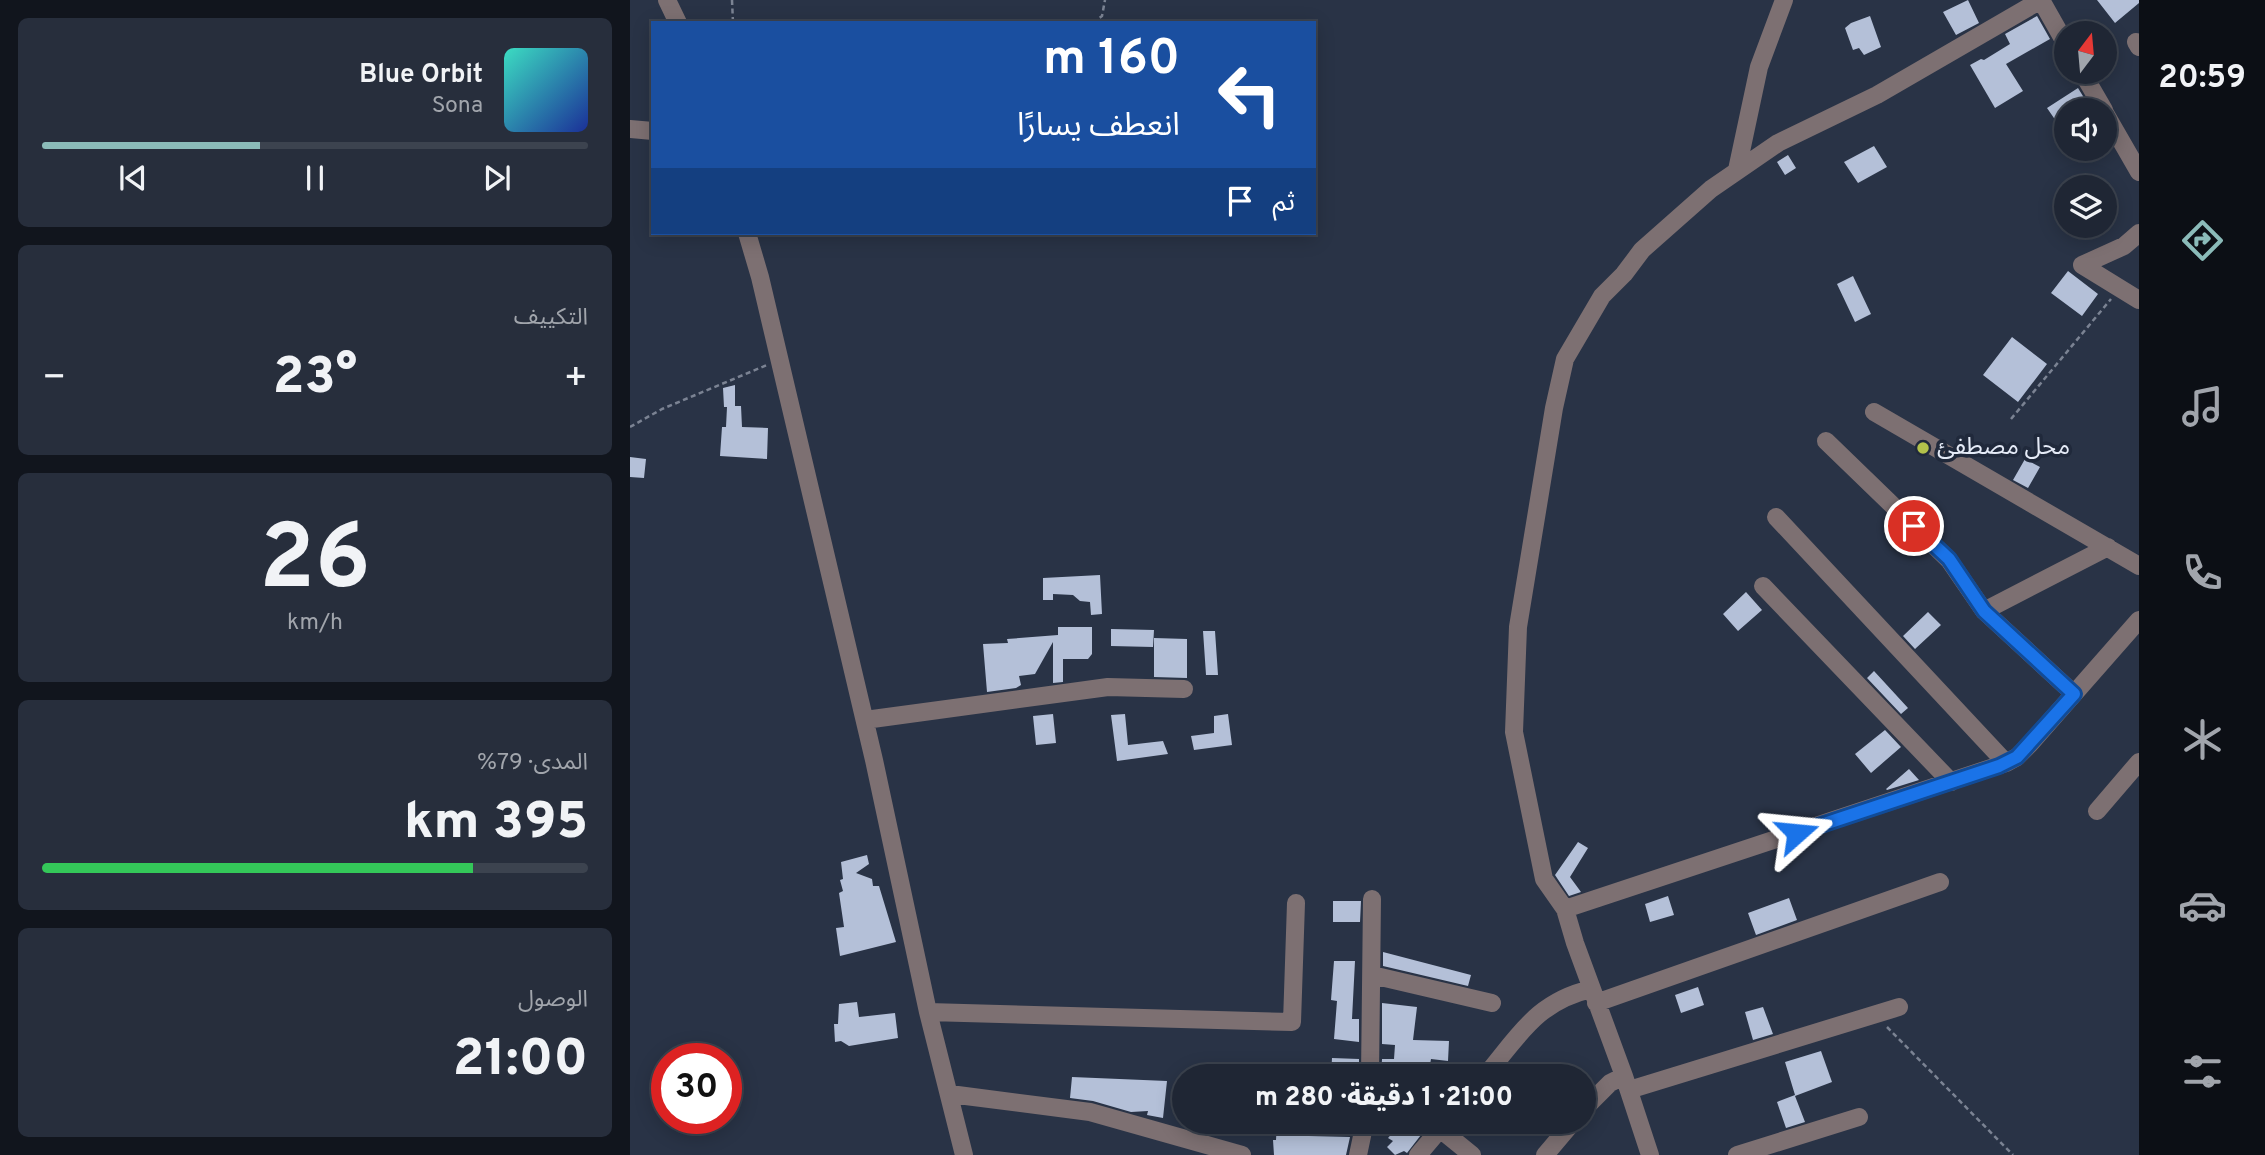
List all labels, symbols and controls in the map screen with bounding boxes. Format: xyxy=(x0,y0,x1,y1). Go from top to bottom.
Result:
north arrow xyxy=(2054,21,2118,84)
map controls xyxy=(2054,21,2117,238)
text: 160 m xyxy=(1043,30,1180,92)
icon: left xyxy=(1204,49,1295,140)
text: Blue Orbit xyxy=(359,59,483,92)
text: 20:59 xyxy=(2158,59,2246,99)
text: Sona xyxy=(432,92,483,121)
button: sound xyxy=(2054,98,2117,161)
text: انعطف يسارًا xyxy=(1017,107,1180,147)
icon: previous xyxy=(114,159,152,197)
icon: pause xyxy=(296,159,334,197)
icon: next xyxy=(478,159,516,197)
button: layers xyxy=(2054,175,2117,238)
icon: arrive xyxy=(1221,182,1259,220)
text: ثم xyxy=(1273,187,1295,220)
icon: directions xyxy=(2178,216,2227,265)
text: التكييف xyxy=(514,304,588,333)
text: 23° xyxy=(273,346,357,412)
text: − xyxy=(42,355,67,404)
text: + xyxy=(563,355,588,404)
icon: music xyxy=(2178,382,2227,431)
place label: محل مصطفئ xyxy=(1937,433,2070,463)
marker: محل مصطفئ xyxy=(1915,440,1931,456)
pin xyxy=(1884,496,1944,556)
text: 26 xyxy=(259,506,371,621)
icon: arrive xyxy=(1895,507,1933,545)
icon: phone xyxy=(2178,548,2227,597)
text: km/h xyxy=(287,609,343,638)
icon: climate xyxy=(2178,715,2227,764)
text: المدى · 79% xyxy=(477,749,588,778)
text: 395 km xyxy=(404,791,588,857)
position arrow xyxy=(1760,796,1834,870)
icon: car xyxy=(2178,881,2227,930)
text: الوصول xyxy=(518,986,588,1015)
text: 21:00 xyxy=(453,1028,588,1094)
speed limit sign: 30 xyxy=(651,1043,742,1134)
icon: filters xyxy=(2178,1047,2227,1096)
text: 21:00 · 1 دقيقة · 280 m xyxy=(1255,1082,1513,1115)

